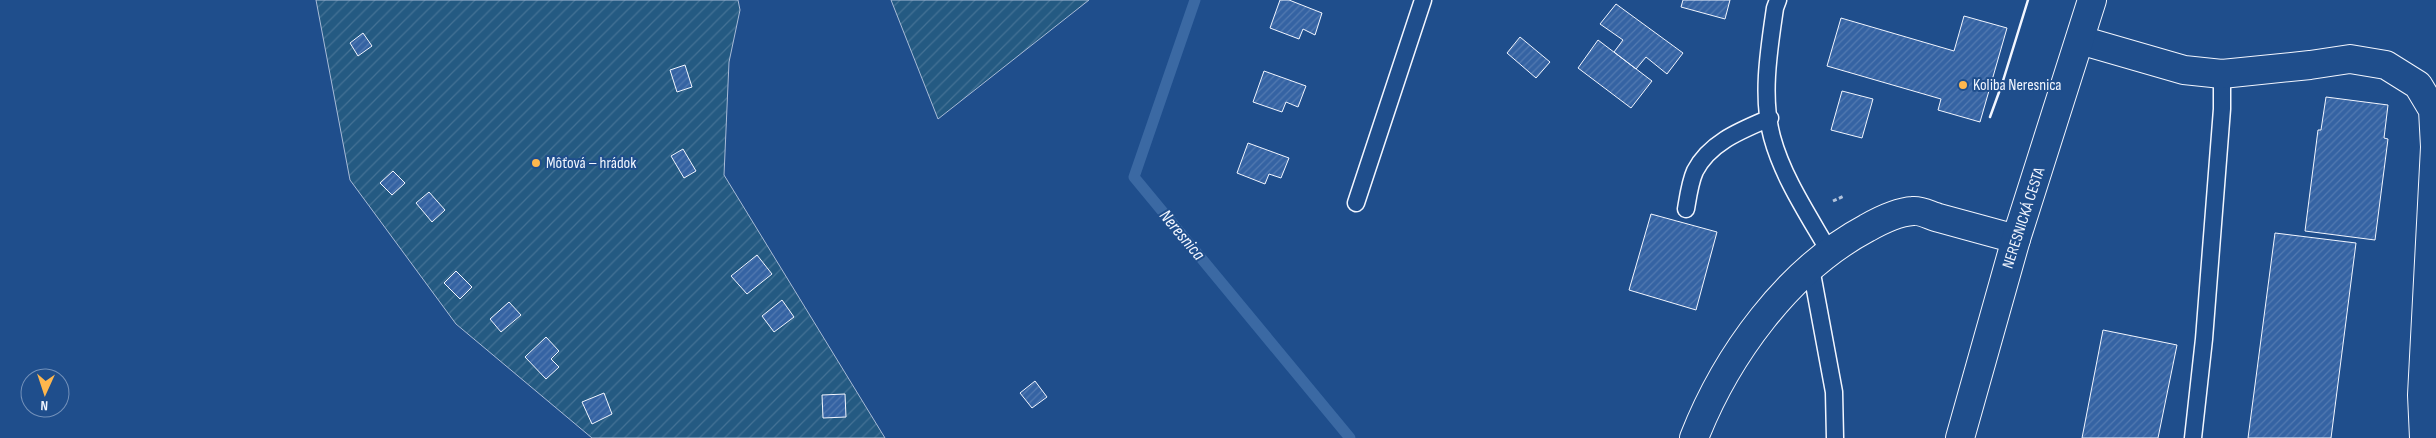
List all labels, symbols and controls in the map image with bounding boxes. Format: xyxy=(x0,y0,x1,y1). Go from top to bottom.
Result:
place label: Koliba Neresnica xyxy=(1973,76,2062,95)
marker: Koliba Neresnica xyxy=(1957,79,1969,91)
place label: Môťová – hrádok xyxy=(546,154,636,173)
marker: Môťová – hrádok xyxy=(530,157,542,169)
street label: NERESNICKÁ CESTA xyxy=(1999,165,2049,271)
water label: Neresnica xyxy=(1155,206,1210,265)
north arrow xyxy=(20,368,70,418)
text: N xyxy=(40,397,49,414)

